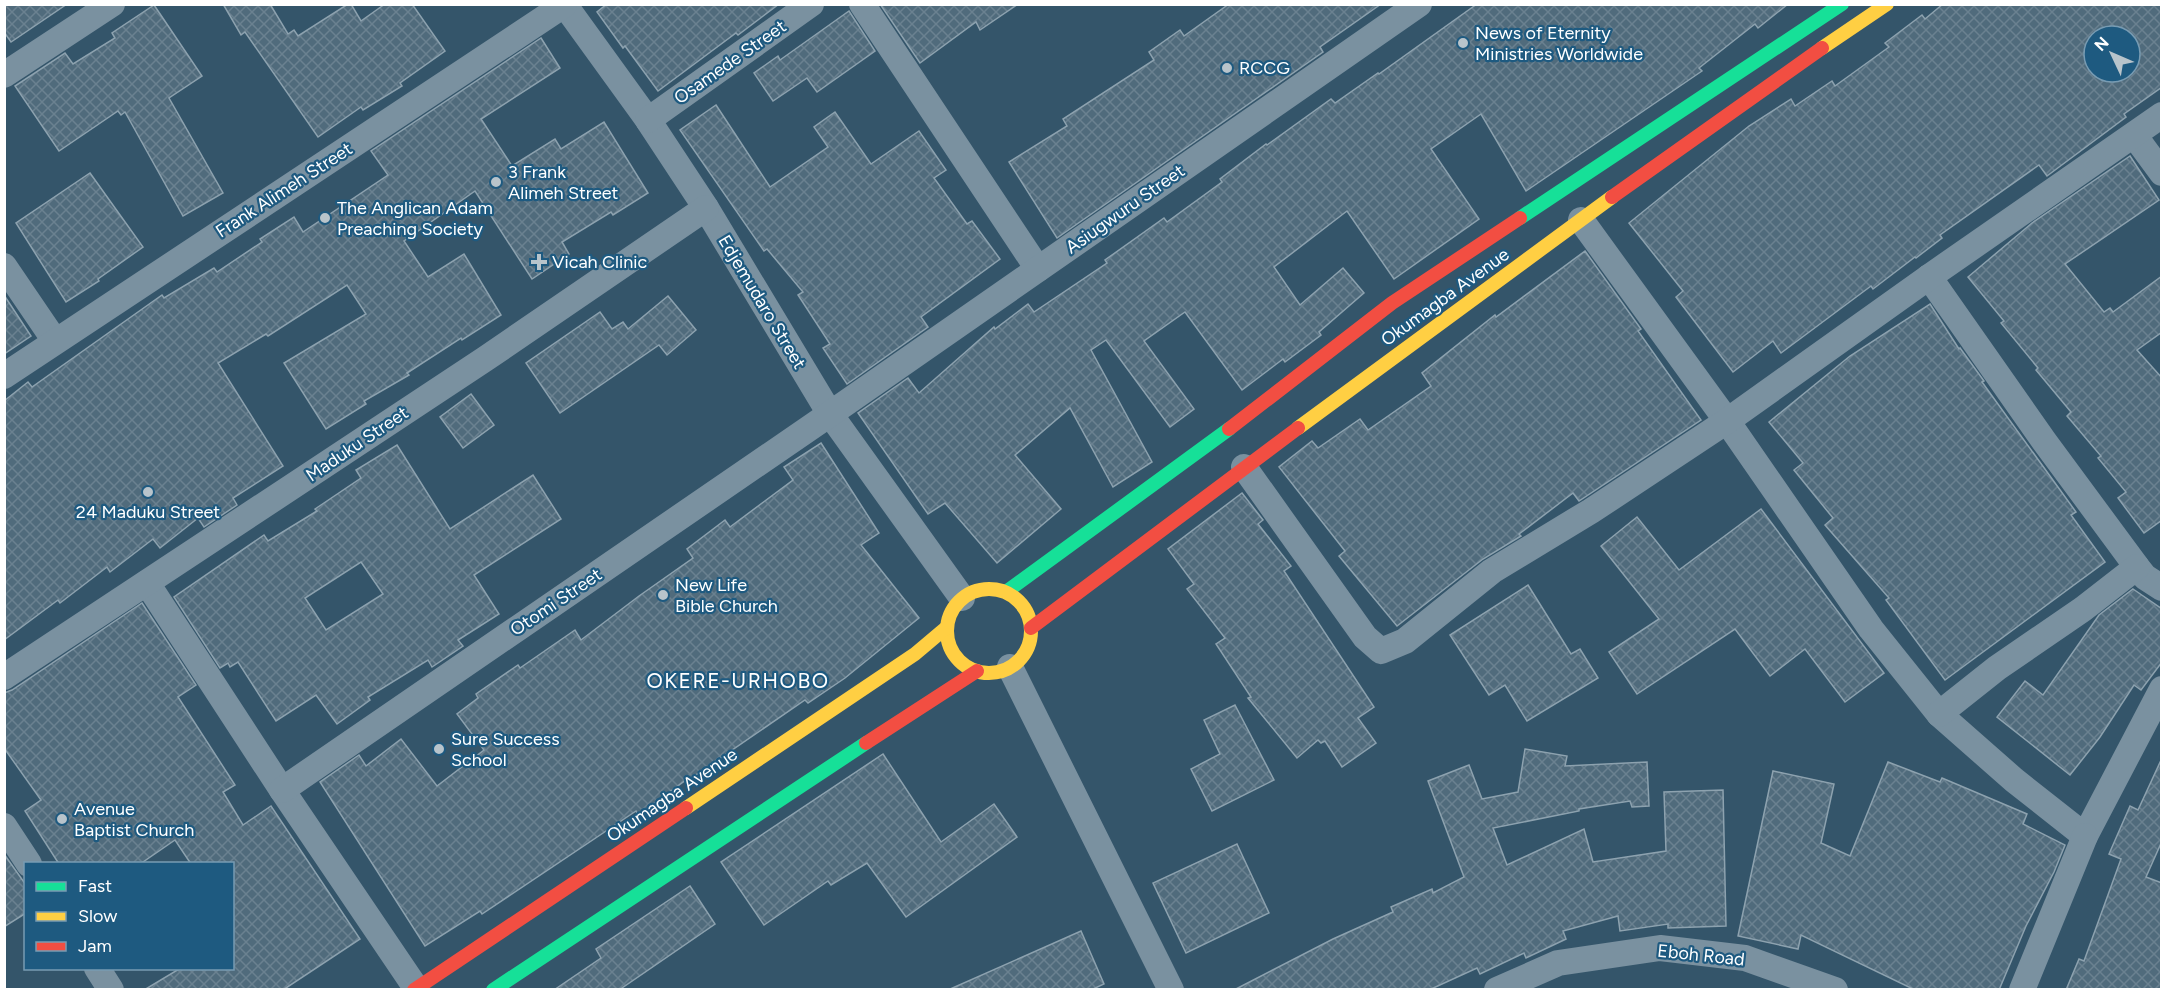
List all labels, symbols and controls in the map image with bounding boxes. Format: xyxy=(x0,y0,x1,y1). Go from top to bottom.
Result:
street label: Osamede Street xyxy=(670,15,790,109)
place label: News of Eternity Ministries Worldwide xyxy=(1475,22,1643,65)
north arrow xyxy=(2082,24,2142,84)
text: N xyxy=(2090,33,2113,55)
marker: News of Eternity Ministries Worldwide xyxy=(1456,36,1470,50)
place label: RCCG xyxy=(1239,57,1290,79)
marker: RCCG xyxy=(1220,61,1234,75)
street label: Frank Alimeh Street xyxy=(212,138,357,242)
street label: Asiugwuru Street xyxy=(1061,160,1189,258)
place label: 3 Frank Alimeh Street xyxy=(508,161,619,204)
marker: 3 Frank Alimeh Street xyxy=(489,175,503,189)
place label: The Anglican Adam Preaching Society xyxy=(337,197,493,240)
marker: The Anglican Adam Preaching Society xyxy=(318,211,332,225)
street label: Edjemudaro Street xyxy=(713,231,811,373)
street label: Okumagba Avenue xyxy=(1377,243,1513,351)
place label: Vicah Clinic xyxy=(552,251,647,273)
marker: Vicah Clinic xyxy=(530,253,548,271)
street label: Maduku Street xyxy=(302,402,412,486)
marker: 24 Maduku Street xyxy=(141,485,155,499)
place label: 24 Maduku Street xyxy=(76,501,220,523)
street label: Otomi Street xyxy=(506,563,606,641)
place label: New Life Bible Church xyxy=(675,574,778,617)
marker: New Life Bible Church xyxy=(656,588,670,602)
district label: OKERE-URHOBO xyxy=(646,668,830,693)
place label: Sure Success School xyxy=(451,728,560,771)
marker: Sure Success School xyxy=(432,742,446,756)
street label: Okumagba Avenue xyxy=(602,743,742,847)
place label: Avenue Baptist Church xyxy=(74,798,194,841)
marker: Avenue Baptist Church xyxy=(55,812,69,826)
legend xyxy=(24,862,234,970)
text: Fast xyxy=(78,875,112,897)
text: Slow xyxy=(78,905,117,927)
text: Jam xyxy=(78,935,112,957)
street label: Eboh Road xyxy=(1656,939,1746,971)

